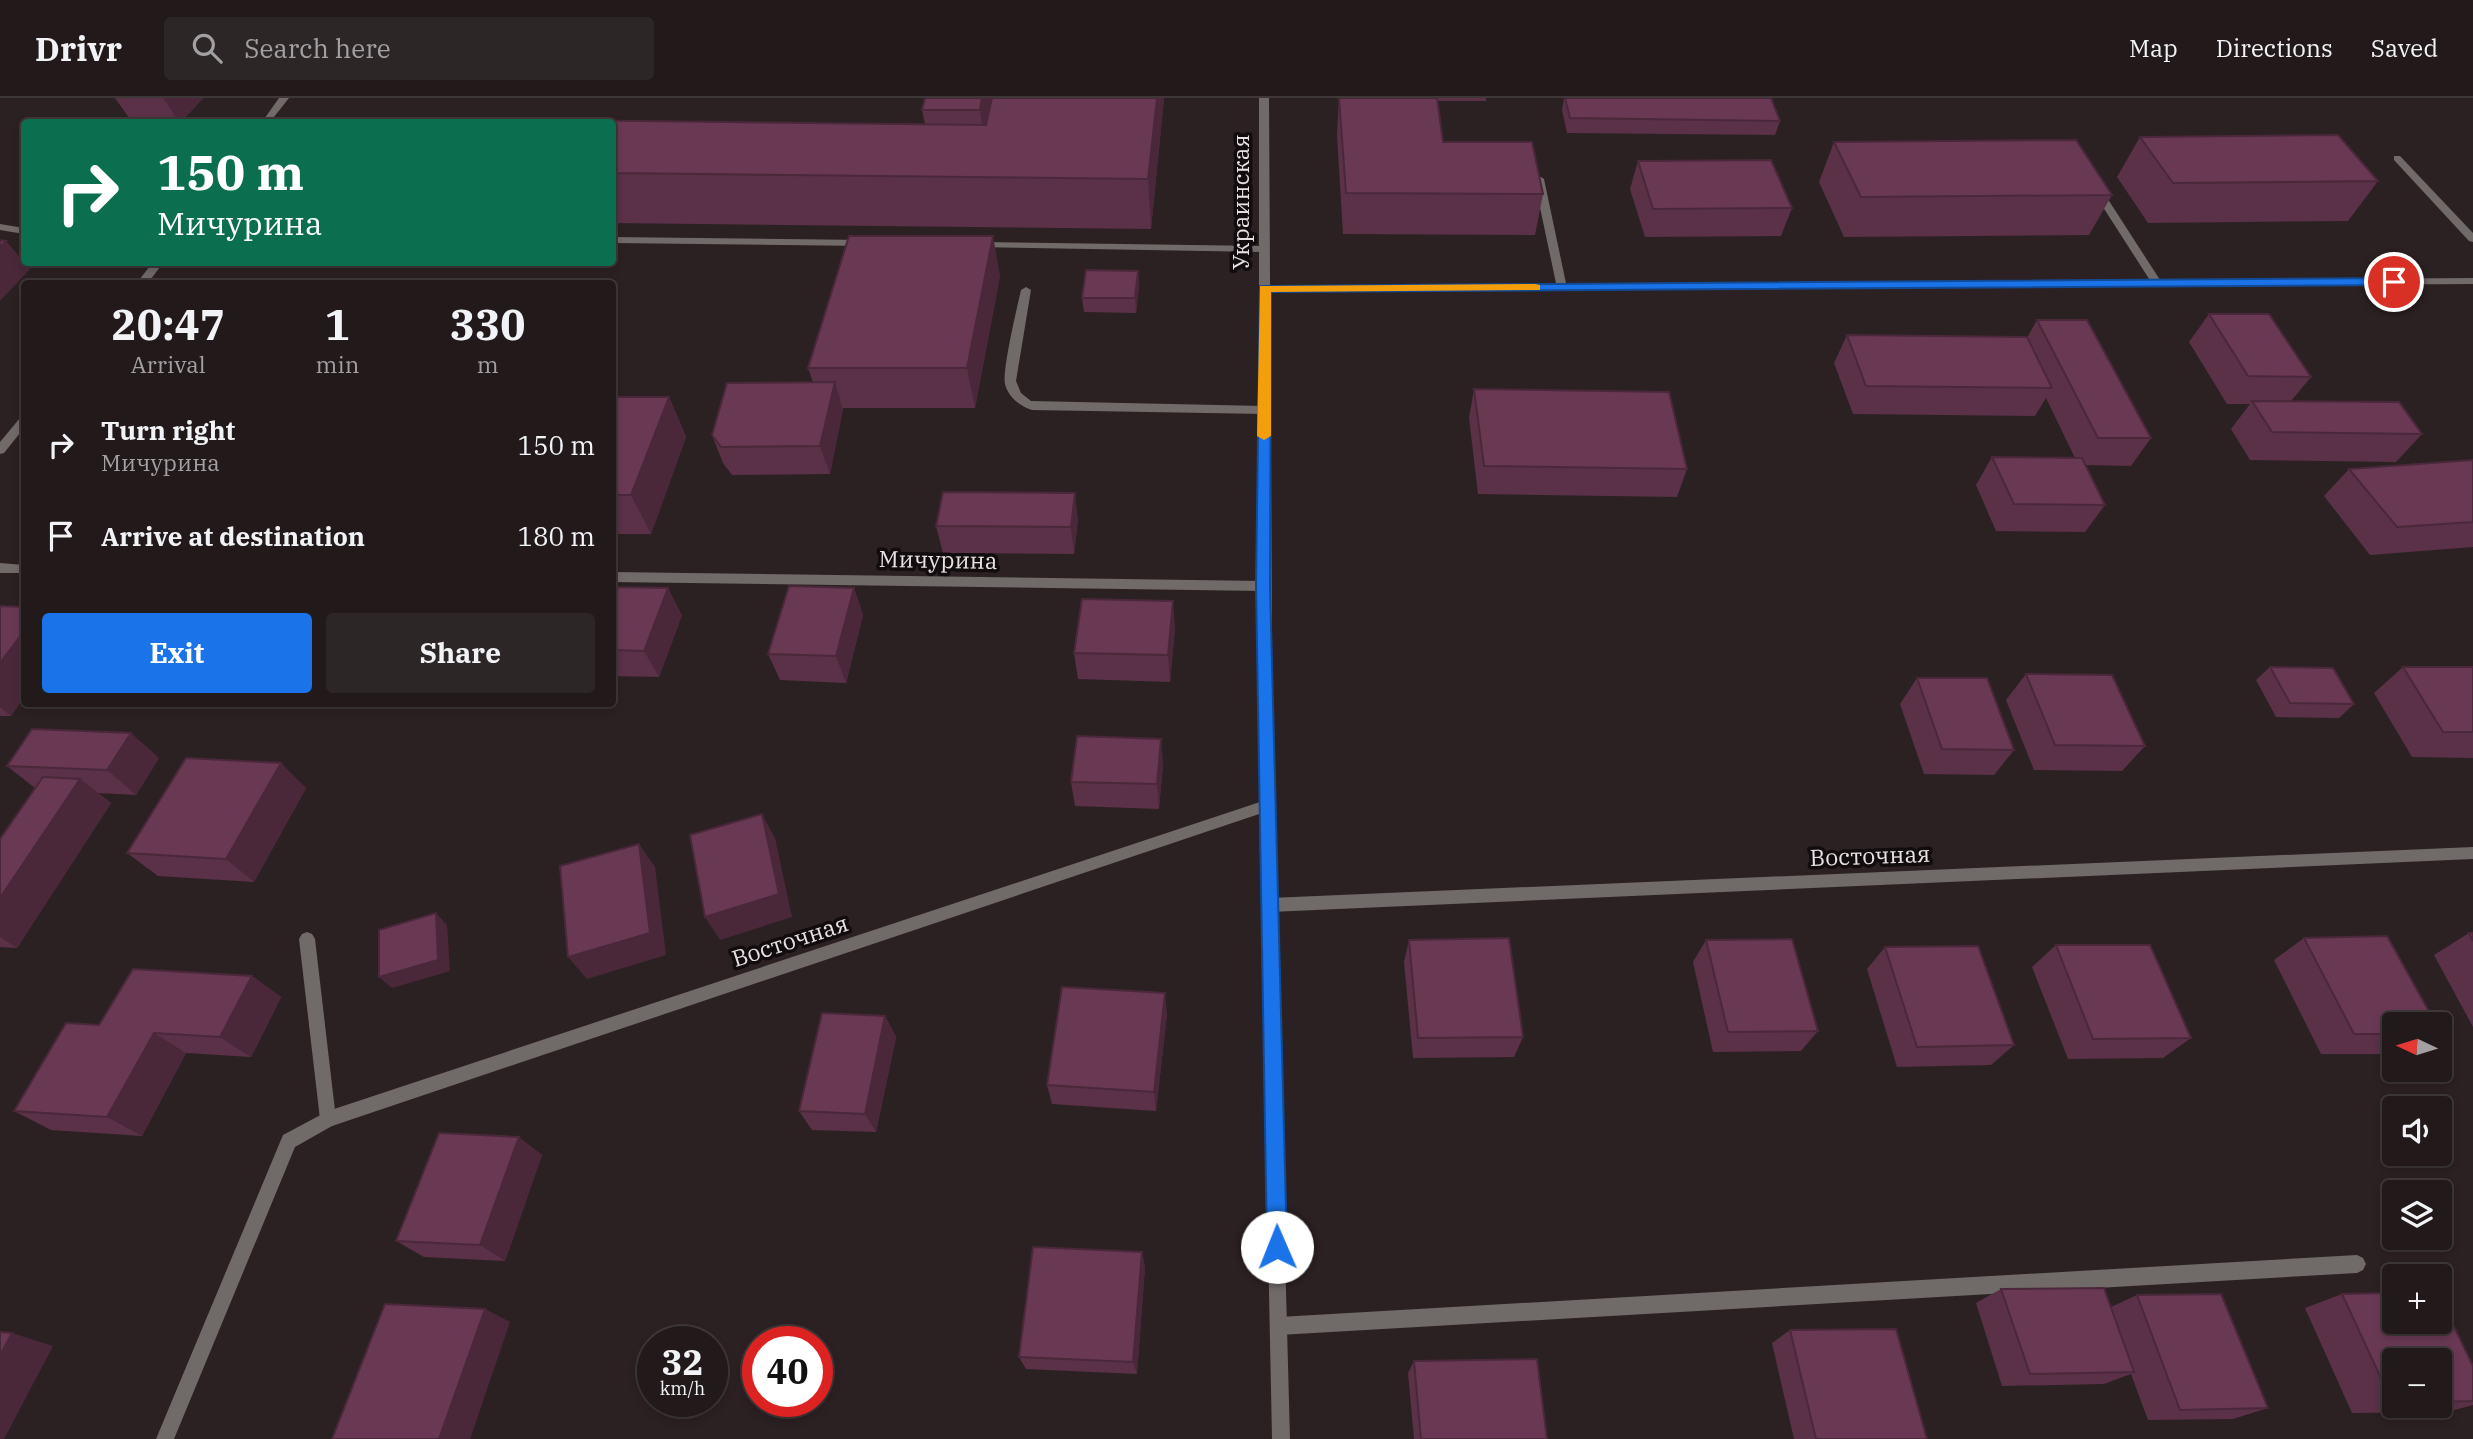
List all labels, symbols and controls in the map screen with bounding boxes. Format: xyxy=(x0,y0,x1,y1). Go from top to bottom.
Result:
search box xyxy=(164,17,654,80)
text: Drivr xyxy=(35,27,122,70)
icon: search xyxy=(188,29,226,67)
text: Search here xyxy=(244,31,391,65)
text: Map xyxy=(2129,32,2178,64)
text: Directions xyxy=(2216,32,2333,64)
text: Saved xyxy=(2371,32,2438,64)
street label: Украинская xyxy=(1225,134,1255,270)
text: 150 m xyxy=(157,140,304,203)
icon: right xyxy=(42,147,133,238)
text: Мичурина xyxy=(157,202,322,244)
pin xyxy=(2364,252,2424,312)
icon: arrive xyxy=(2375,263,2413,301)
text: 20:47 xyxy=(111,297,225,352)
text: 1 xyxy=(325,297,350,352)
text: 330 xyxy=(450,297,525,352)
text: Arrival xyxy=(131,349,206,379)
text: min xyxy=(316,349,359,379)
text: m xyxy=(477,349,499,379)
text: Turn right xyxy=(101,413,235,447)
icon: right xyxy=(42,426,80,464)
text: 150 m xyxy=(517,428,595,462)
text: Мичурина xyxy=(101,447,220,477)
icon: arrive xyxy=(42,517,80,555)
text: Arrive at destination xyxy=(101,519,365,553)
text: 180 m xyxy=(517,519,595,553)
street label: Мичурина xyxy=(878,543,998,575)
button: Exit xyxy=(42,613,312,693)
button: Share xyxy=(326,613,595,693)
street label: Восточная xyxy=(1809,838,1931,872)
street label: Восточная xyxy=(728,907,852,973)
north arrow xyxy=(2382,1012,2452,1082)
map controls xyxy=(2382,1012,2452,1418)
button: sound xyxy=(2382,1096,2452,1166)
button: layers xyxy=(2382,1180,2452,1250)
position arrow xyxy=(1240,1210,1314,1284)
button: + xyxy=(2382,1264,2452,1334)
speed limit sign: 40 xyxy=(742,1326,833,1417)
text: 32 xyxy=(661,1339,704,1385)
button: − xyxy=(2382,1348,2452,1418)
text: km/h xyxy=(660,1377,705,1400)

